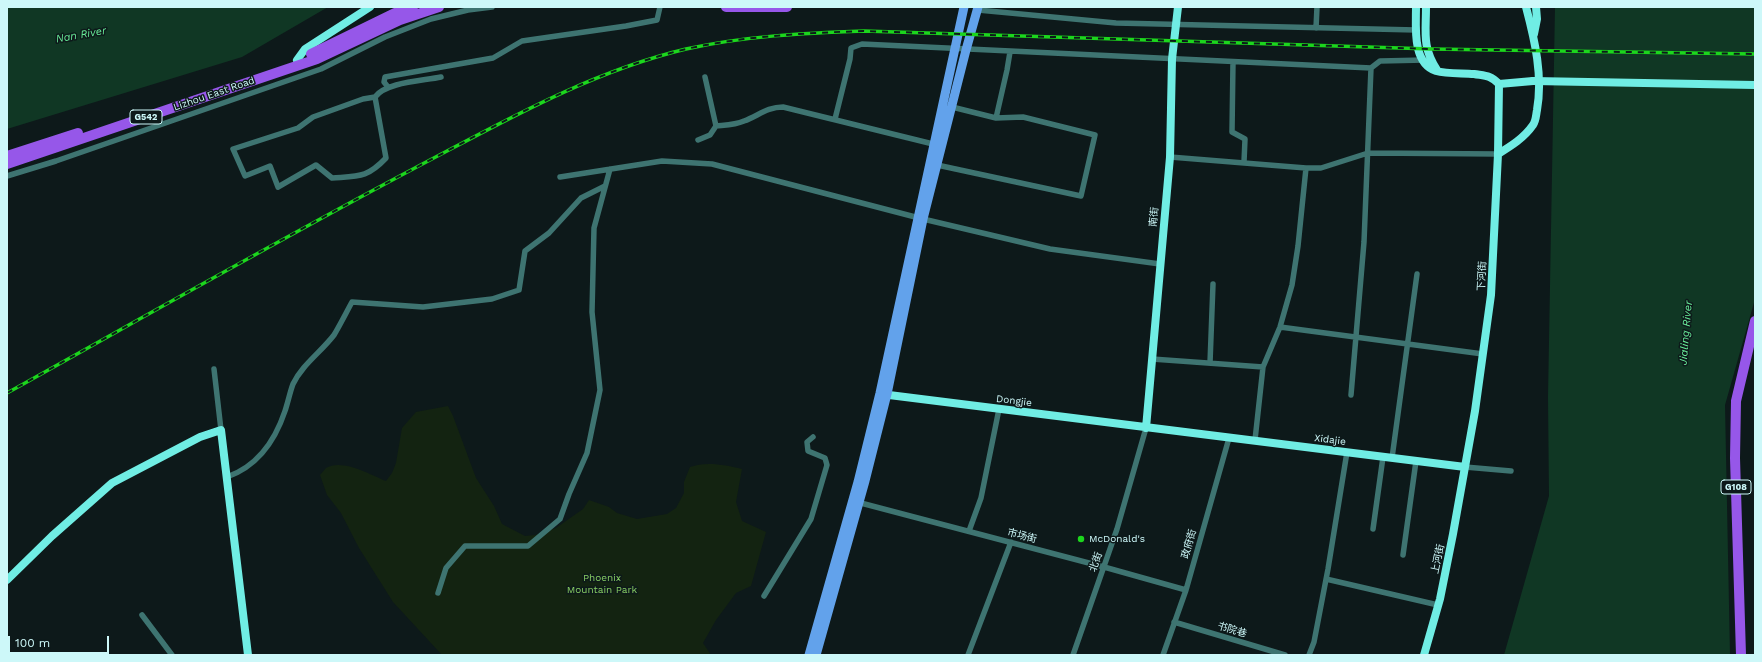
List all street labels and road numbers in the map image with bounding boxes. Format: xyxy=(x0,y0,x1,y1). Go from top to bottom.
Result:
street label: Lizhou East Road xyxy=(172,74,256,114)
road number: G542 xyxy=(130,110,162,124)
street label: 南街 xyxy=(1147,207,1161,227)
street label: 下河街 xyxy=(1475,261,1489,291)
street label: Dongjie xyxy=(995,393,1033,409)
street label: Xidajie xyxy=(1314,432,1346,448)
road number: G108 xyxy=(1721,480,1751,494)
street label: 市场街 xyxy=(1006,526,1038,546)
street label: 政府街 xyxy=(1179,528,1199,560)
street label: 上河街 xyxy=(1429,543,1447,575)
street label: 北街 xyxy=(1087,551,1105,573)
street label: 书院巷 xyxy=(1216,620,1248,640)

